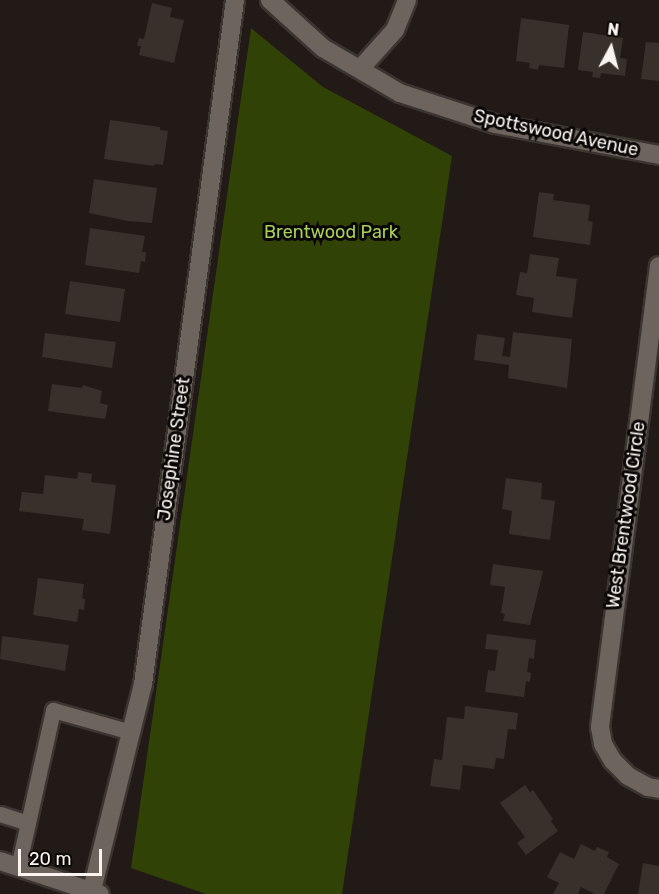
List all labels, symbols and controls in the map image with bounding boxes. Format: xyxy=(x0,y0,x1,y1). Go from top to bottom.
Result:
north arrow xyxy=(581,18,641,78)
text: N xyxy=(606,20,620,40)
street label: Spottswood Avenue xyxy=(471,105,641,161)
park label: Brentwood Park xyxy=(264,221,398,243)
street label: Josephine Street xyxy=(153,376,195,522)
street label: West Brentwood Circle xyxy=(602,420,650,610)
scale bar xyxy=(21,837,105,875)
text: 20 m xyxy=(29,848,71,870)

